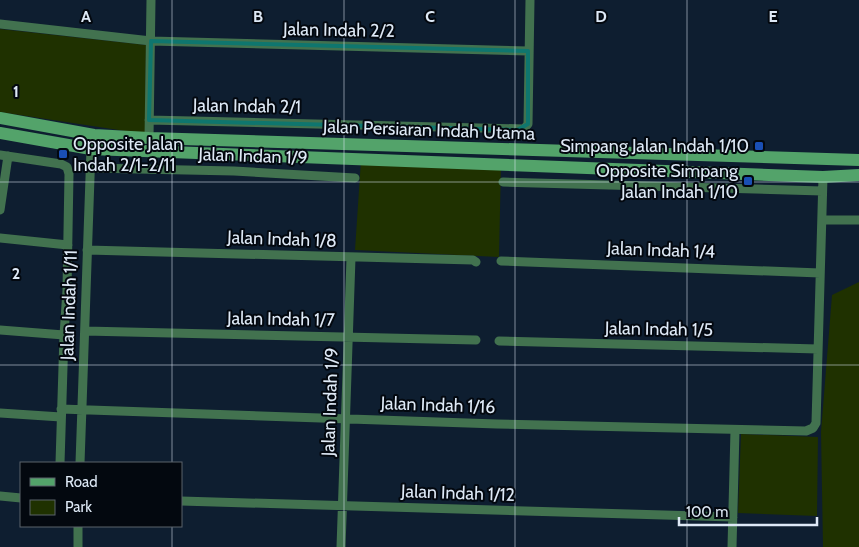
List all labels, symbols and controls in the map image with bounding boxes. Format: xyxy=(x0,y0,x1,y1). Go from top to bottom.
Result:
text: A xyxy=(81,7,91,26)
text: B xyxy=(253,7,263,26)
text: C xyxy=(425,7,435,26)
text: D xyxy=(595,7,607,26)
text: E xyxy=(768,7,778,26)
street label: Jalan Indah 2/2 xyxy=(282,18,395,42)
text: 1 xyxy=(13,82,19,101)
street label: Jalan Indah 2/1 xyxy=(192,94,301,118)
street label: Jalan Persiaran Indah Utama xyxy=(322,115,536,145)
place label: Opposite Jalan Indah 2/1-2/11 xyxy=(73,133,183,176)
place label: Simpang Jalan Indah 1/10 xyxy=(560,135,749,157)
marker: Simpang Jalan Indah 1/10 xyxy=(753,140,765,152)
street label: Jalan Indan 1/9 xyxy=(197,143,308,169)
marker: Opposite Jalan Indah 2/1-2/11 xyxy=(57,148,69,160)
place label: Opposite Simpang Jalan Indah 1/10 xyxy=(596,160,739,203)
marker: Opposite Simpang Jalan Indah 1/10 xyxy=(742,175,754,187)
street label: Jalan Indah 1/8 xyxy=(226,226,337,252)
street label: Jalan Indah 1/4 xyxy=(605,237,716,263)
street label: Jalan Indah 1/11 xyxy=(56,249,82,362)
text: 2 xyxy=(12,264,20,283)
street label: Jalan Indah 1/7 xyxy=(226,307,335,331)
street label: Jalan Indah 1/5 xyxy=(604,317,713,341)
street label: Jalan Indah 1/9 xyxy=(317,347,343,458)
street label: Jalan Indah 1/16 xyxy=(379,392,496,418)
legend xyxy=(20,462,182,527)
text: Road xyxy=(65,473,98,491)
street label: Jalan Indah 1/12 xyxy=(400,480,515,506)
scale bar xyxy=(679,494,816,526)
text: Park xyxy=(65,498,92,516)
text: 100 m xyxy=(686,503,728,521)

